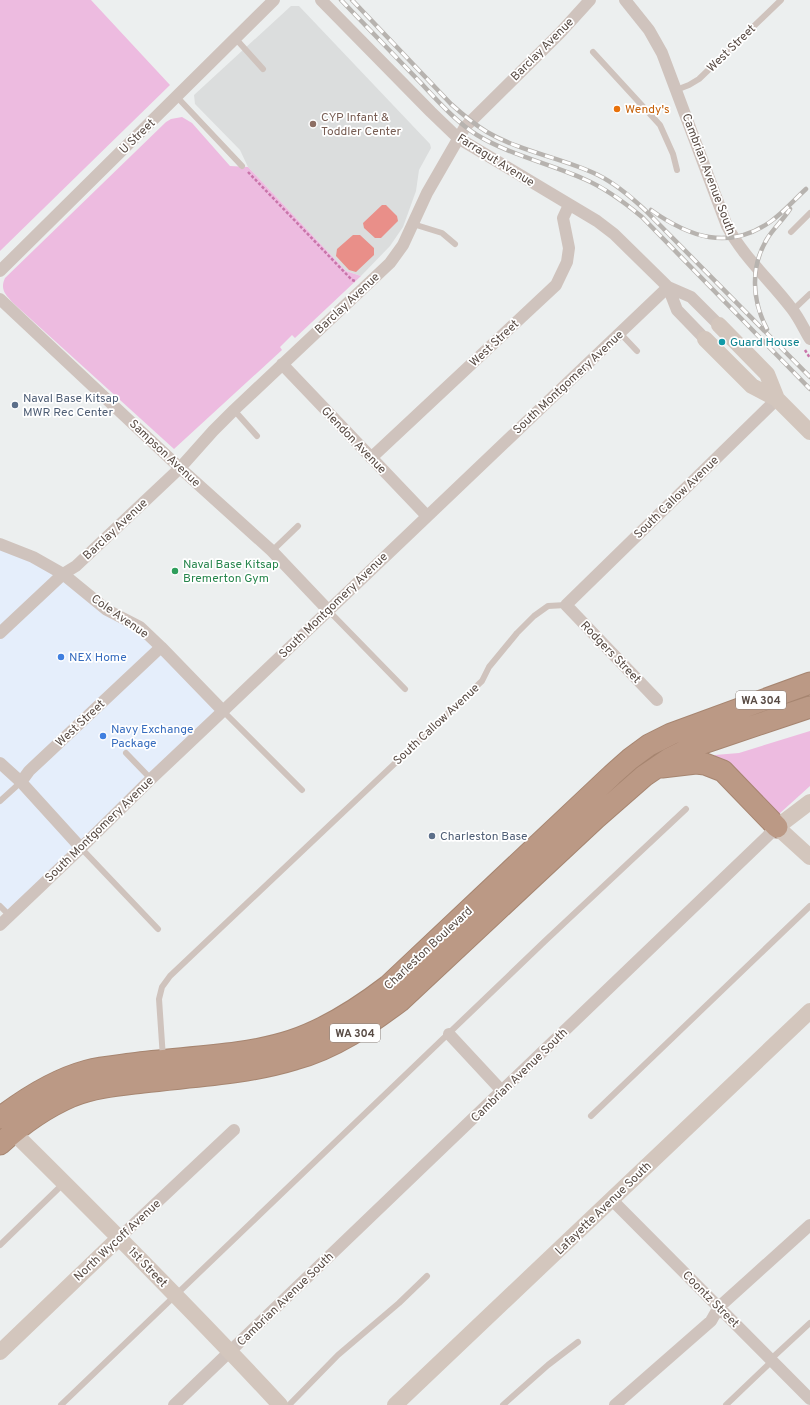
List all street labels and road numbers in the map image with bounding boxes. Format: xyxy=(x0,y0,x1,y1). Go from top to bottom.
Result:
street label: Barclay Avenue xyxy=(508,15,578,85)
street label: West Street xyxy=(704,21,760,76)
street label: Cambrian Avenue South xyxy=(678,111,739,237)
street label: U Street xyxy=(116,116,159,158)
street label: Farragut Avenue xyxy=(454,131,537,191)
street label: Barclay Avenue xyxy=(312,270,384,338)
street label: West Street xyxy=(467,317,523,371)
street label: South Montgomery Avenue xyxy=(510,327,627,438)
street label: Glendon Avenue xyxy=(317,404,389,478)
street label: Sampson Avenue xyxy=(125,417,203,491)
street label: South Callow Avenue xyxy=(631,453,723,542)
street label: Barclay Avenue xyxy=(80,496,152,564)
street label: South Montgomery Avenue xyxy=(276,549,392,662)
street label: Cole Avenue xyxy=(88,591,151,642)
street label: Rodgers Street xyxy=(577,618,644,687)
street label: South Callow Avenue xyxy=(390,681,483,769)
road number: WA 304 xyxy=(736,691,786,709)
street label: West Street xyxy=(53,697,109,751)
street label: South Montgomery Avenue xyxy=(42,773,158,886)
street label: Charleston Boulevard xyxy=(381,903,476,994)
road number: WA 304 xyxy=(330,1024,380,1042)
street label: Cambrian Avenue South xyxy=(468,1025,572,1126)
street label: Lafayette Avenue South xyxy=(552,1159,655,1259)
street label: North Wycoff Avenue xyxy=(71,1196,165,1285)
street label: 1st Street xyxy=(124,1244,170,1291)
street label: Cambrian Avenue South xyxy=(234,1249,338,1350)
street label: Coontz Street xyxy=(678,1268,742,1332)

